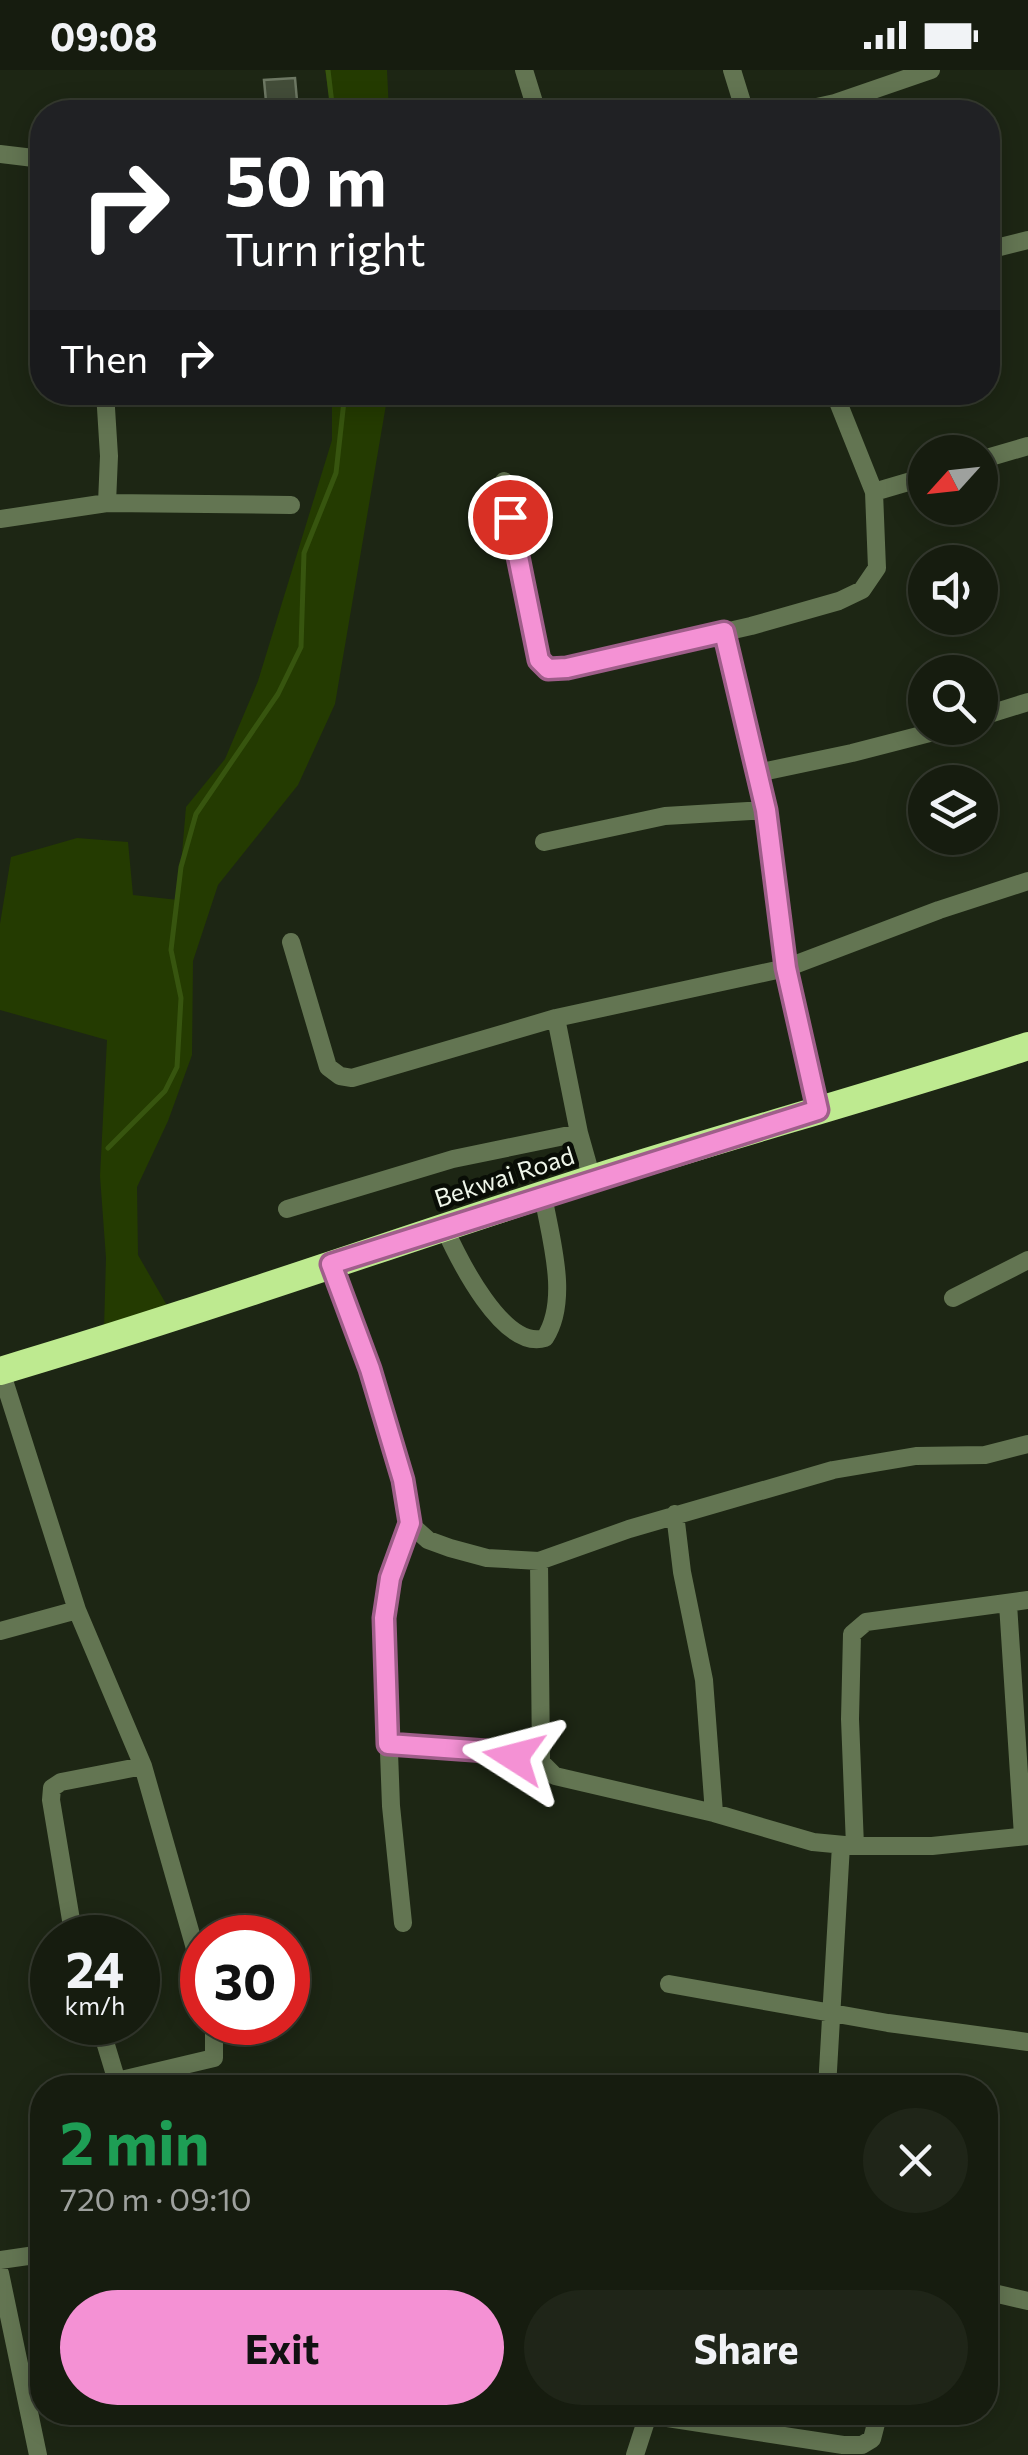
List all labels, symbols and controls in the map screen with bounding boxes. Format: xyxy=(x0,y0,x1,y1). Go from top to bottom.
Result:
text: 09:08 xyxy=(50,12,158,59)
text: 50 m xyxy=(225,135,387,220)
icon: right xyxy=(60,140,190,270)
text: Turn right xyxy=(225,220,426,275)
icon: right xyxy=(168,330,223,385)
text: Then xyxy=(60,334,148,381)
north arrow xyxy=(908,435,998,525)
map controls xyxy=(908,435,998,855)
pin xyxy=(468,475,553,560)
icon: arrive xyxy=(483,490,538,545)
button: sound xyxy=(908,545,998,635)
button: search xyxy=(908,655,998,745)
button: layers xyxy=(908,765,998,855)
street label: Bekwai Road xyxy=(430,1139,578,1213)
position arrow xyxy=(462,1705,566,1809)
speed limit sign: 30 xyxy=(180,1915,310,2045)
text: 24 xyxy=(66,1937,124,1998)
text: km/h xyxy=(65,1990,125,2020)
text: 2 min xyxy=(60,2104,209,2177)
button: close xyxy=(863,2108,968,2213)
text: 720 m · 09:10 xyxy=(60,2178,252,2218)
button: Exit xyxy=(60,2290,504,2405)
button: Share xyxy=(524,2290,968,2405)

